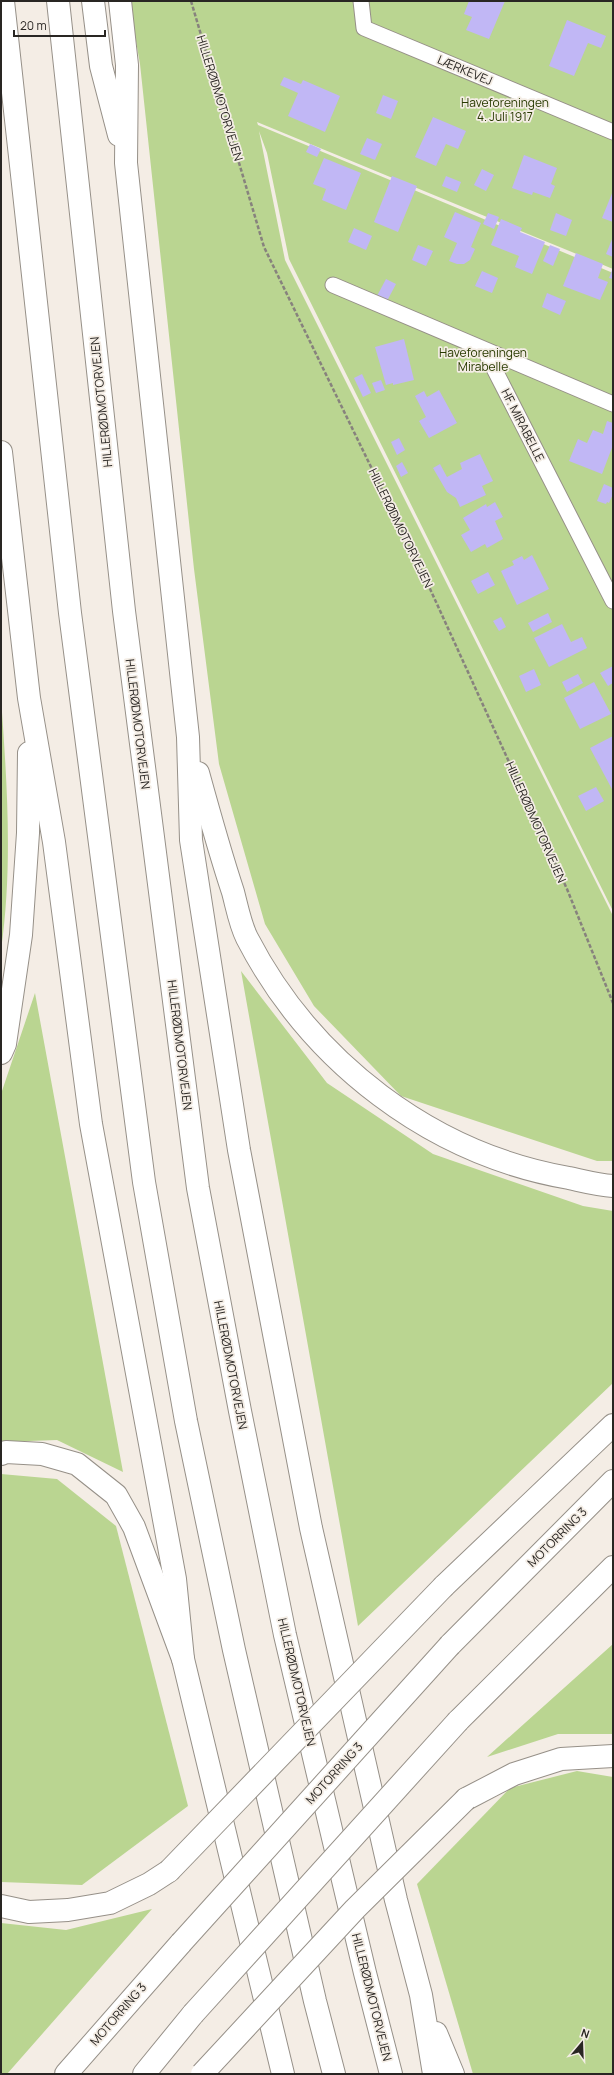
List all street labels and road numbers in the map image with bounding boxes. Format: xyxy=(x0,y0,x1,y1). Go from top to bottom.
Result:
street label: HILLERØDMOTORVEJEN xyxy=(193,33,247,163)
street label: LÆRKEVEJ xyxy=(435,51,495,89)
street label: HILLERØDMOTORVEJEN xyxy=(86,336,116,468)
street label: HF. MIRABELLE xyxy=(497,386,549,464)
street label: HILLERØDMOTORVEJEN xyxy=(365,465,437,591)
street label: HILLERØDMOTORVEJEN xyxy=(122,658,154,790)
street label: HILLERØDMOTORVEJEN xyxy=(502,759,570,885)
street label: HILLERØDMOTORVEJEN xyxy=(164,979,196,1111)
street label: HILLERØDMOTORVEJEN xyxy=(210,1299,252,1431)
street label: MOTORRING 3 xyxy=(523,1503,591,1571)
street label: HILLERØDMOTORVEJEN xyxy=(274,1616,320,1748)
street label: MOTORRING 3 xyxy=(302,1738,366,1808)
street label: HILLERØDMOTORVEJEN xyxy=(348,1931,396,2063)
street label: MOTORRING 3 xyxy=(86,1979,150,2049)

